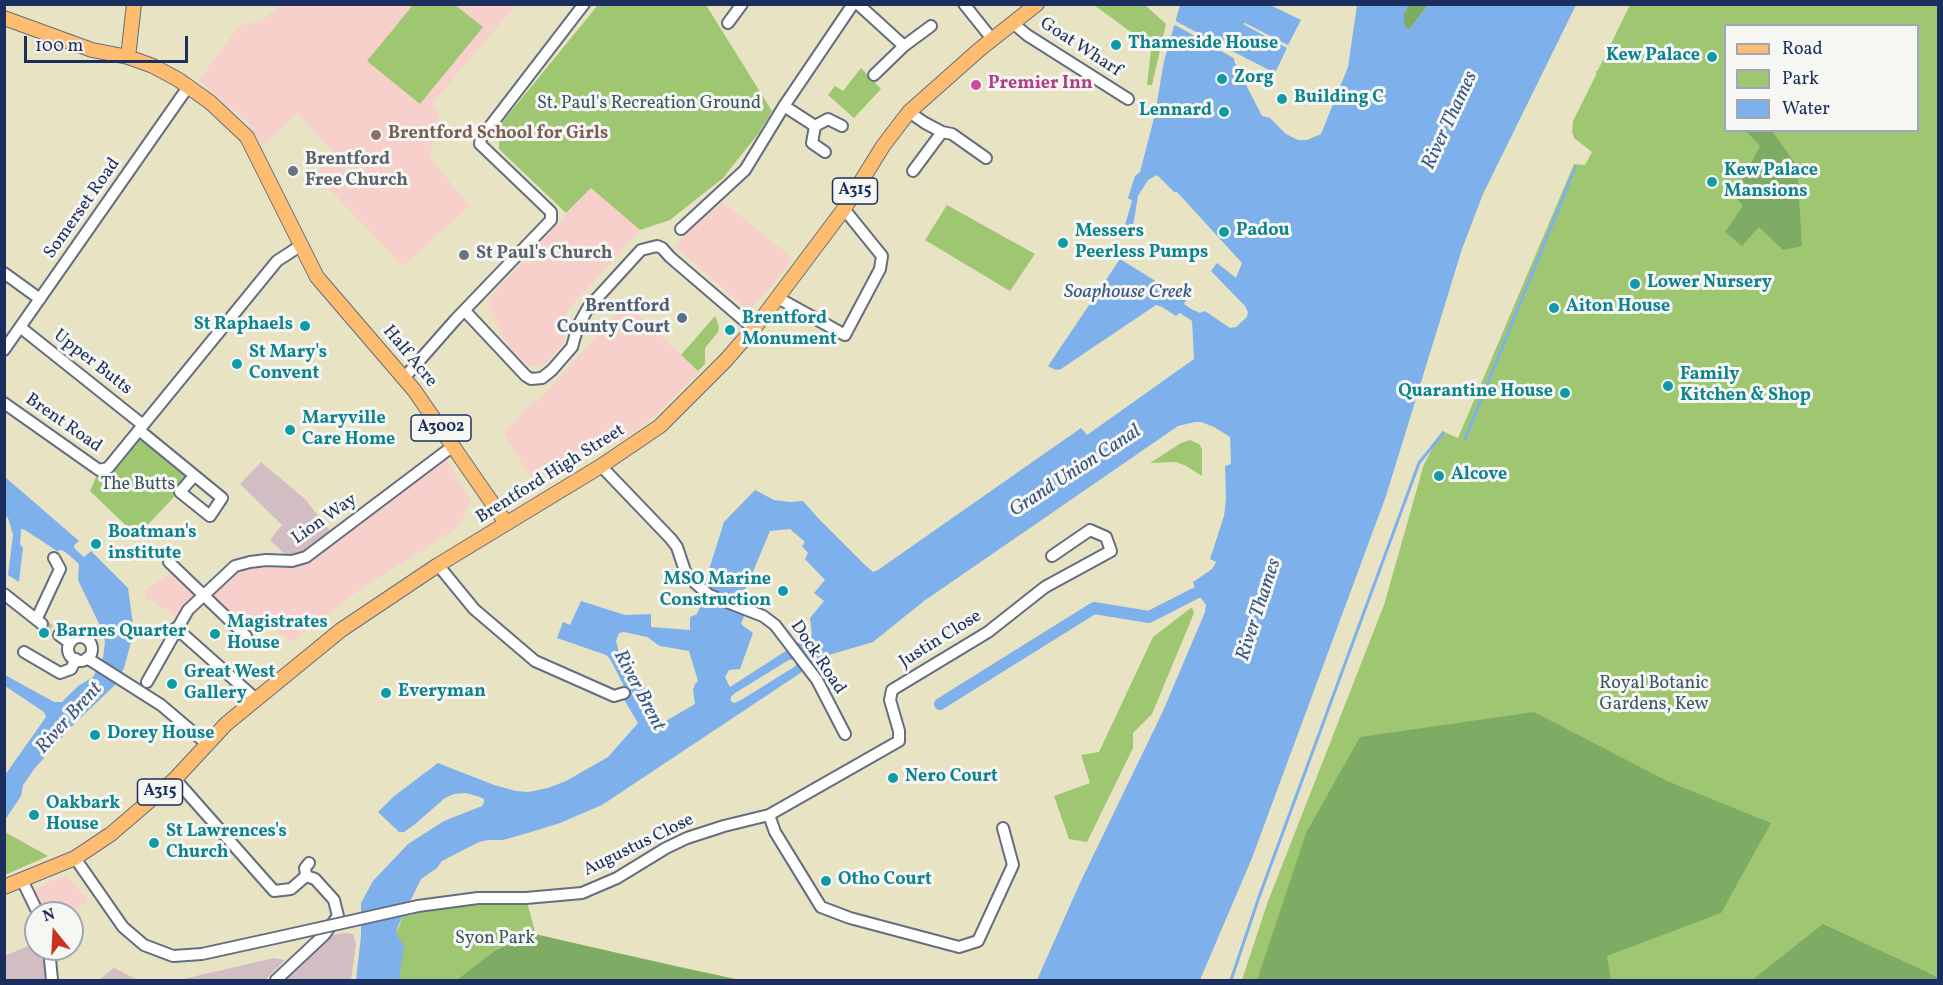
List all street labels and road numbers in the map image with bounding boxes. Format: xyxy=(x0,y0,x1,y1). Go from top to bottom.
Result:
street label: Goat Wharf xyxy=(1035,14,1125,82)
street label: Somerset Road xyxy=(40,154,126,264)
road number: A315 xyxy=(832,178,878,204)
street label: Half Acre xyxy=(377,322,441,392)
street label: Upper Butts xyxy=(48,326,136,400)
street label: Brent Road xyxy=(21,390,105,458)
road number: A3002 xyxy=(411,415,471,441)
street label: Brentford High Street xyxy=(473,421,629,529)
street label: Lion Way xyxy=(288,490,362,550)
street label: Justin Close xyxy=(896,606,986,674)
street label: Dock Road xyxy=(784,617,850,699)
road number: A315 xyxy=(138,779,182,805)
street label: Augustus Close xyxy=(580,810,698,882)

